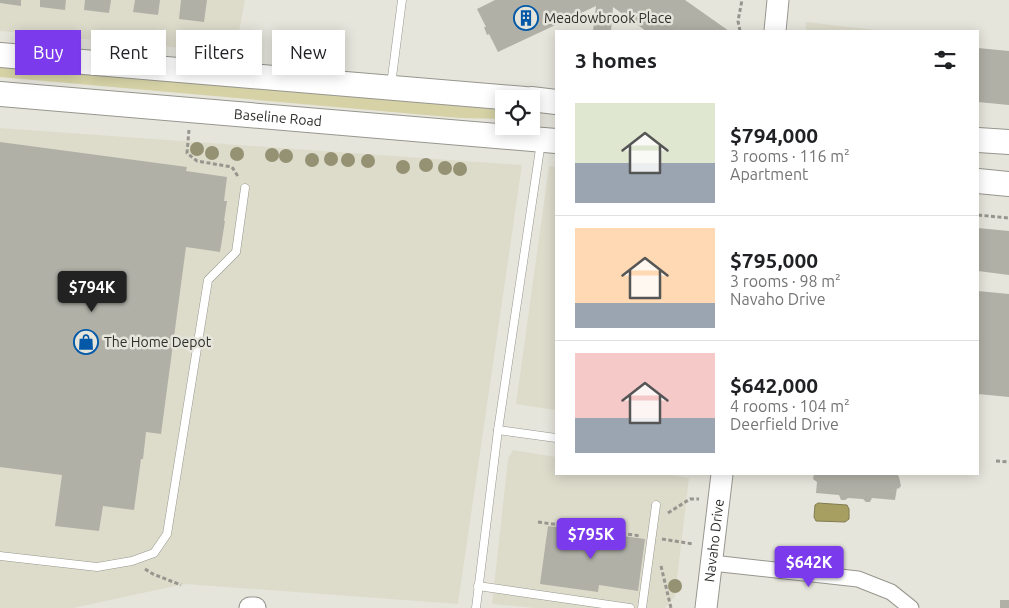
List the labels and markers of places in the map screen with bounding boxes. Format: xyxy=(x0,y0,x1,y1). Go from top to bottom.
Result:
building icon: Meadowbrook Place xyxy=(513,5,539,31)
place label: Meadowbrook Place xyxy=(544,10,672,26)
pin: $794K xyxy=(57,270,127,313)
shop icon: The Home Depot xyxy=(73,329,99,355)
place label: The Home Depot xyxy=(104,334,212,350)
pin: $795K xyxy=(556,518,626,560)
pin: $642K xyxy=(774,546,844,588)

